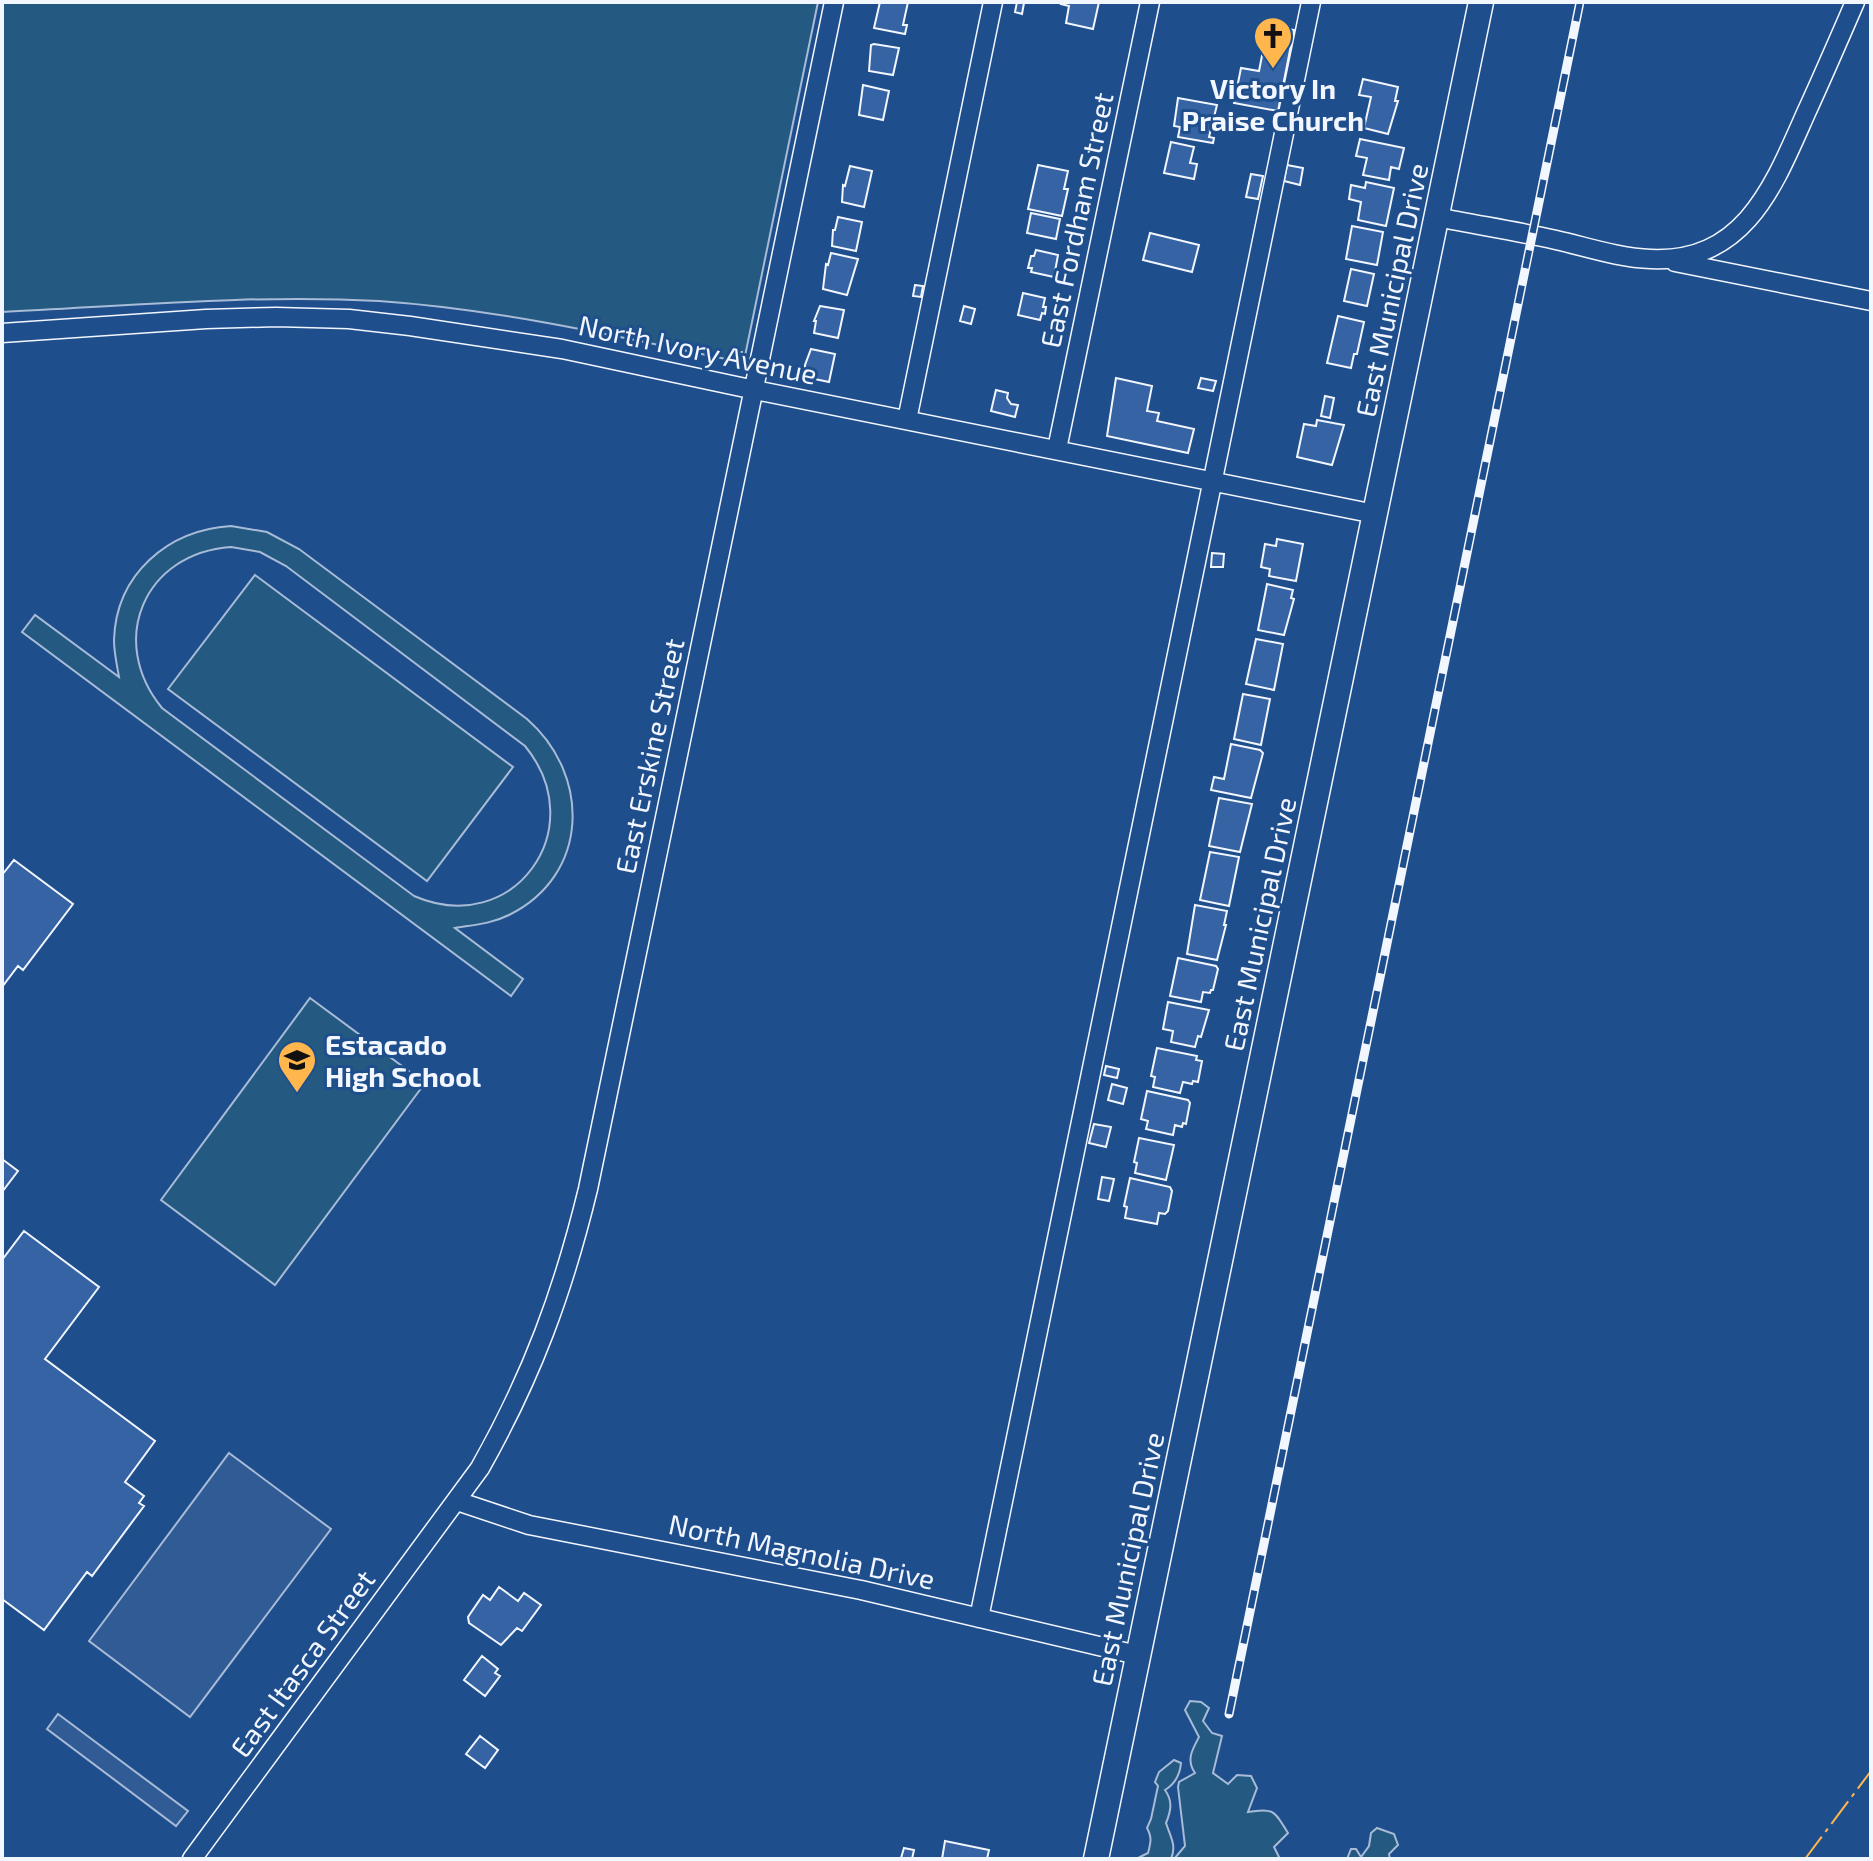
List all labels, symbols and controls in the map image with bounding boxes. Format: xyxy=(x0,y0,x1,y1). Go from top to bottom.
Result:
church icon: Victory In Praise Church xyxy=(1252,15,1294,70)
place label: Victory In Praise Church xyxy=(1182,71,1364,137)
street label: East Fordham Street xyxy=(1032,89,1120,351)
street label: East Municipal Drive xyxy=(1347,160,1435,420)
street label: North Ivory Avenue xyxy=(576,307,820,391)
street label: East Erskine Street xyxy=(607,635,691,877)
street label: East Municipal Drive xyxy=(1215,794,1303,1054)
place label: Estacado High School xyxy=(325,1027,482,1093)
school or university icon: Estacado High School xyxy=(276,1039,318,1094)
street label: East Municipal Drive xyxy=(1083,1429,1171,1689)
street label: North Magnolia Drive xyxy=(666,1506,938,1596)
street label: East Itasca Street xyxy=(223,1563,381,1763)

